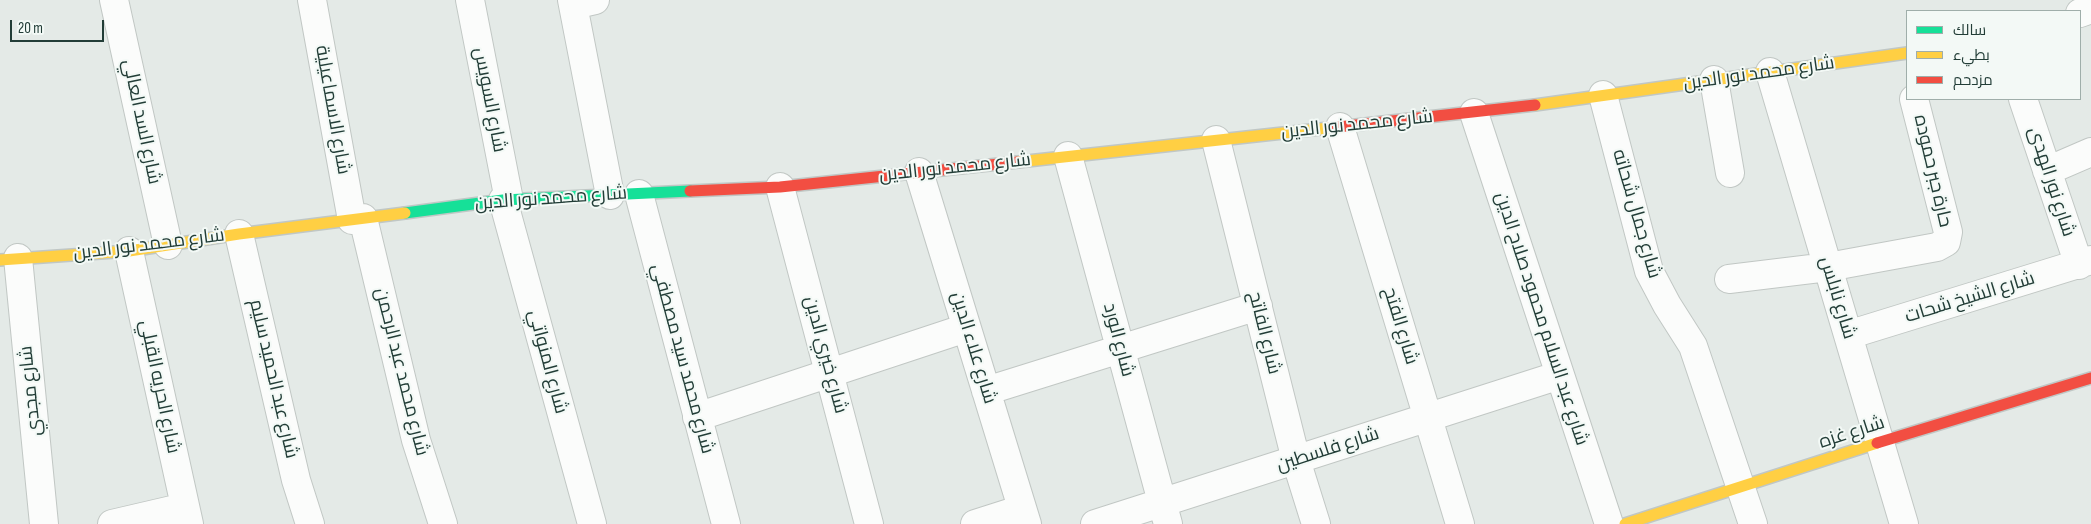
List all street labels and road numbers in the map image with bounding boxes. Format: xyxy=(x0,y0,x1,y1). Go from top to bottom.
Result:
street label: شارع الاسماعيلية xyxy=(309,44,355,176)
street label: شارع السويس xyxy=(468,46,510,154)
street label: شارع محمد نور الدين xyxy=(1682,52,1836,96)
street label: شارع السد العالي xyxy=(117,57,165,187)
street label: شارع محمد نور الدين xyxy=(1280,106,1434,144)
street label: حارة جبر حموده xyxy=(1908,113,1956,229)
street label: شارع نور الهدى xyxy=(2023,124,2079,240)
street label: شارع جمال شحاته xyxy=(1607,147,1665,281)
street label: شارع محمد نور الدين xyxy=(878,149,1032,187)
street label: شارع محمد نور الدين xyxy=(474,182,628,216)
street label: شارع عبد السلام محمود صلاح الدين xyxy=(1489,189,1593,449)
street label: شارع محمد نور الدين xyxy=(72,224,226,266)
street label: شارع نابلس xyxy=(1814,254,1860,342)
street label: شارع محمد سيد مصطفي xyxy=(646,262,718,456)
street label: شارع الشيخ شحات xyxy=(1902,267,2038,329)
street label: شارع الفتح xyxy=(1377,285,1423,367)
street label: شارع محمد عبد الرحمن xyxy=(369,286,433,458)
street label: شارع علاء الدين xyxy=(945,289,1001,407)
street label: شارع الفاتح xyxy=(1243,289,1285,377)
street label: شارع خيري الدين xyxy=(798,294,852,416)
street label: شارع عبد الحميد سليم xyxy=(244,297,302,461)
street label: شارع الورد xyxy=(1097,301,1139,379)
street label: شارع المنواتي xyxy=(522,308,572,416)
street label: شارع الحريه القبلي xyxy=(134,318,184,456)
street label: شارع مجدي xyxy=(15,345,47,437)
street label: شارع غزه xyxy=(1816,412,1888,454)
street label: شارع فلسطين xyxy=(1274,423,1382,477)

